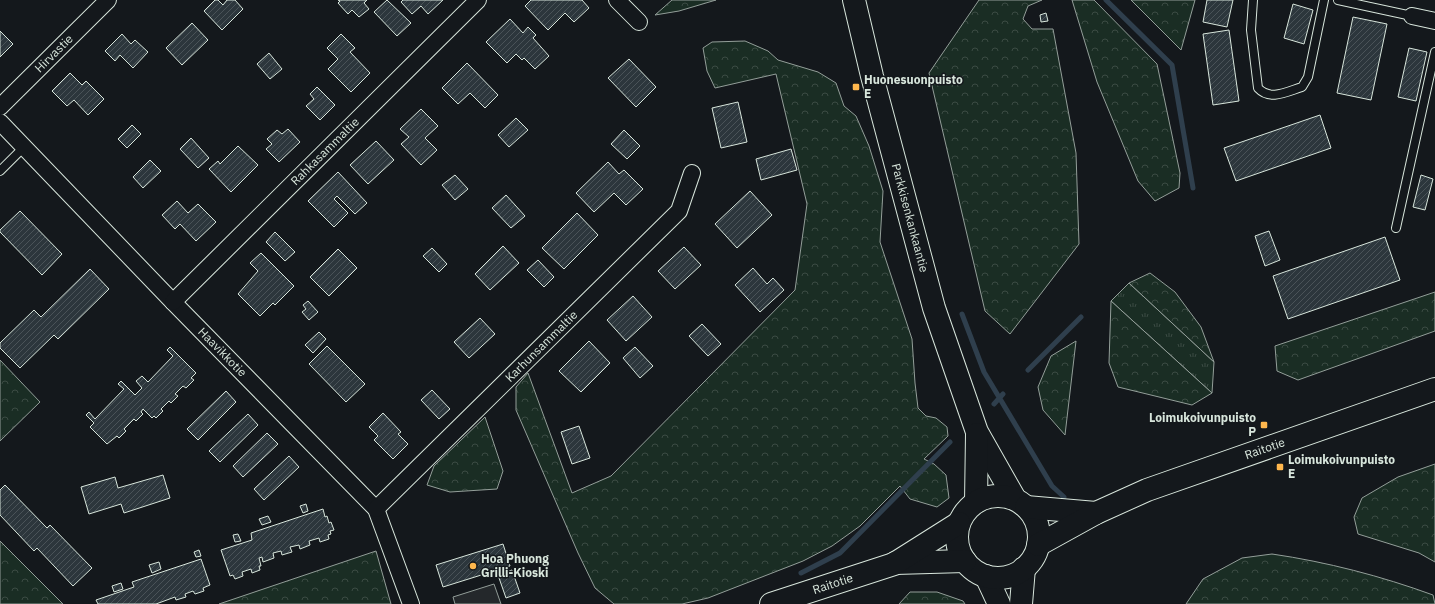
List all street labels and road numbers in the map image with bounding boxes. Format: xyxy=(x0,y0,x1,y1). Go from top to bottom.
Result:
street label: Hirvastie xyxy=(31,31,76,75)
street label: Rahkasammaltie xyxy=(287,114,362,188)
street label: Parkkisenkankaantie xyxy=(889,162,932,274)
street label: Karhunsammaltie xyxy=(502,307,581,385)
street label: Haavikkotie xyxy=(195,324,250,380)
street label: Raitotie xyxy=(1242,434,1287,462)
street label: Raitotie xyxy=(810,570,855,597)

